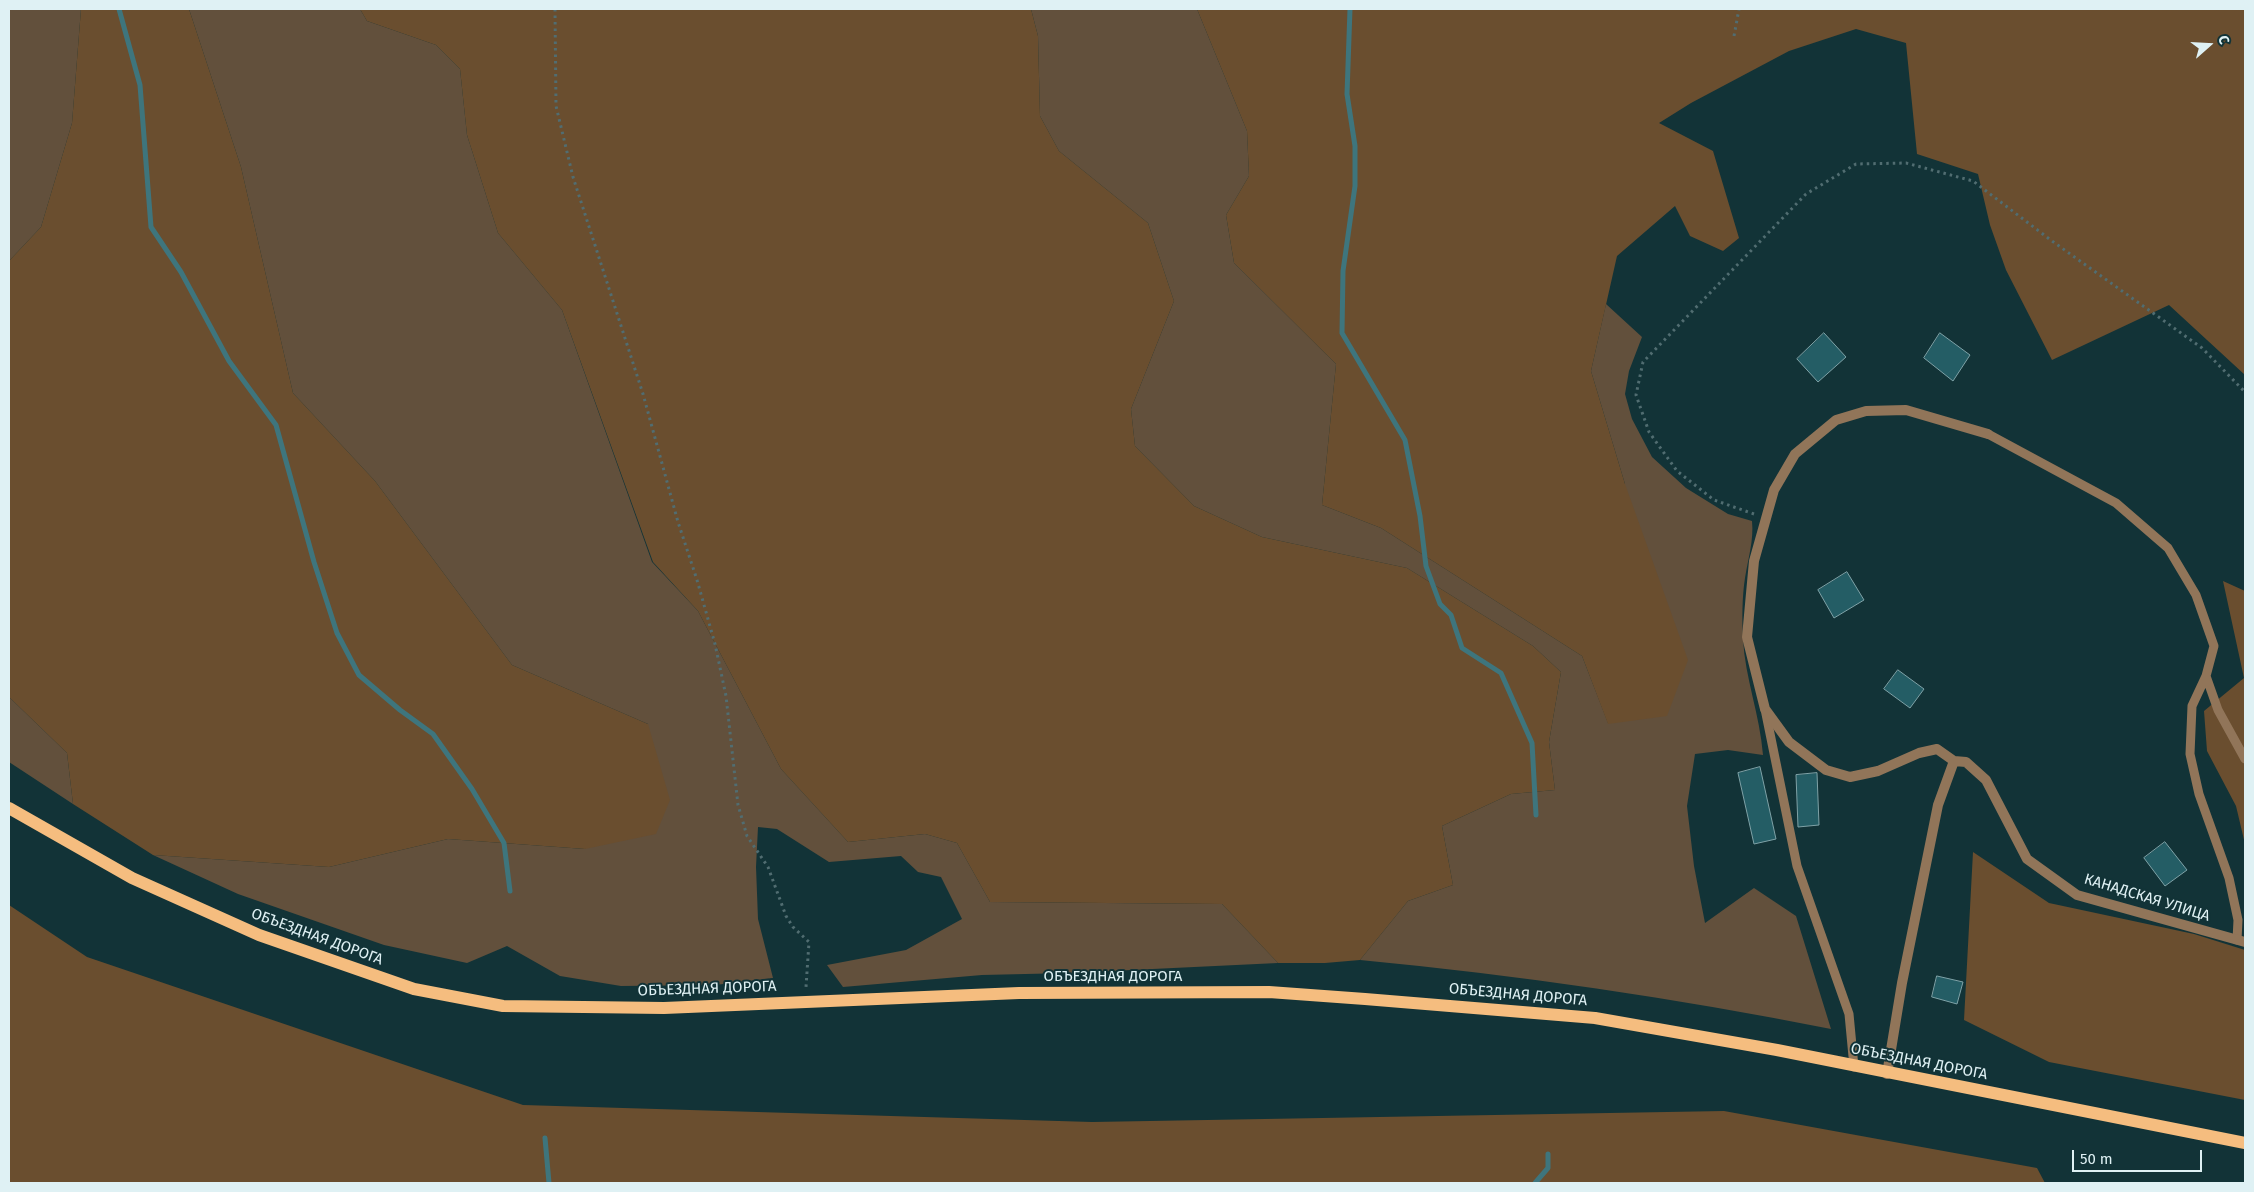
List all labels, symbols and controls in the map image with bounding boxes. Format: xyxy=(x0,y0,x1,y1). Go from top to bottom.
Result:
north arrow xyxy=(2184,20,2234,70)
text: С xyxy=(2214,33,2233,47)
street label: КАНАДСКАЯ УЛИЦА xyxy=(2082,870,2212,926)
street label: ОБЪЕЗДНАЯ ДОРОГА xyxy=(249,905,385,969)
street label: ОБЪЕЗДНАЯ ДОРОГА xyxy=(1044,968,1182,986)
street label: ОБЪЕЗДНАЯ ДОРОГА xyxy=(637,978,777,1000)
street label: ОБЪЕЗДНАЯ ДОРОГА xyxy=(1448,980,1588,1010)
street label: ОБЪЕЗДНАЯ ДОРОГА xyxy=(1849,1040,1989,1084)
scale bar xyxy=(2074,1140,2204,1172)
text: 50 m xyxy=(2080,1150,2113,1168)

